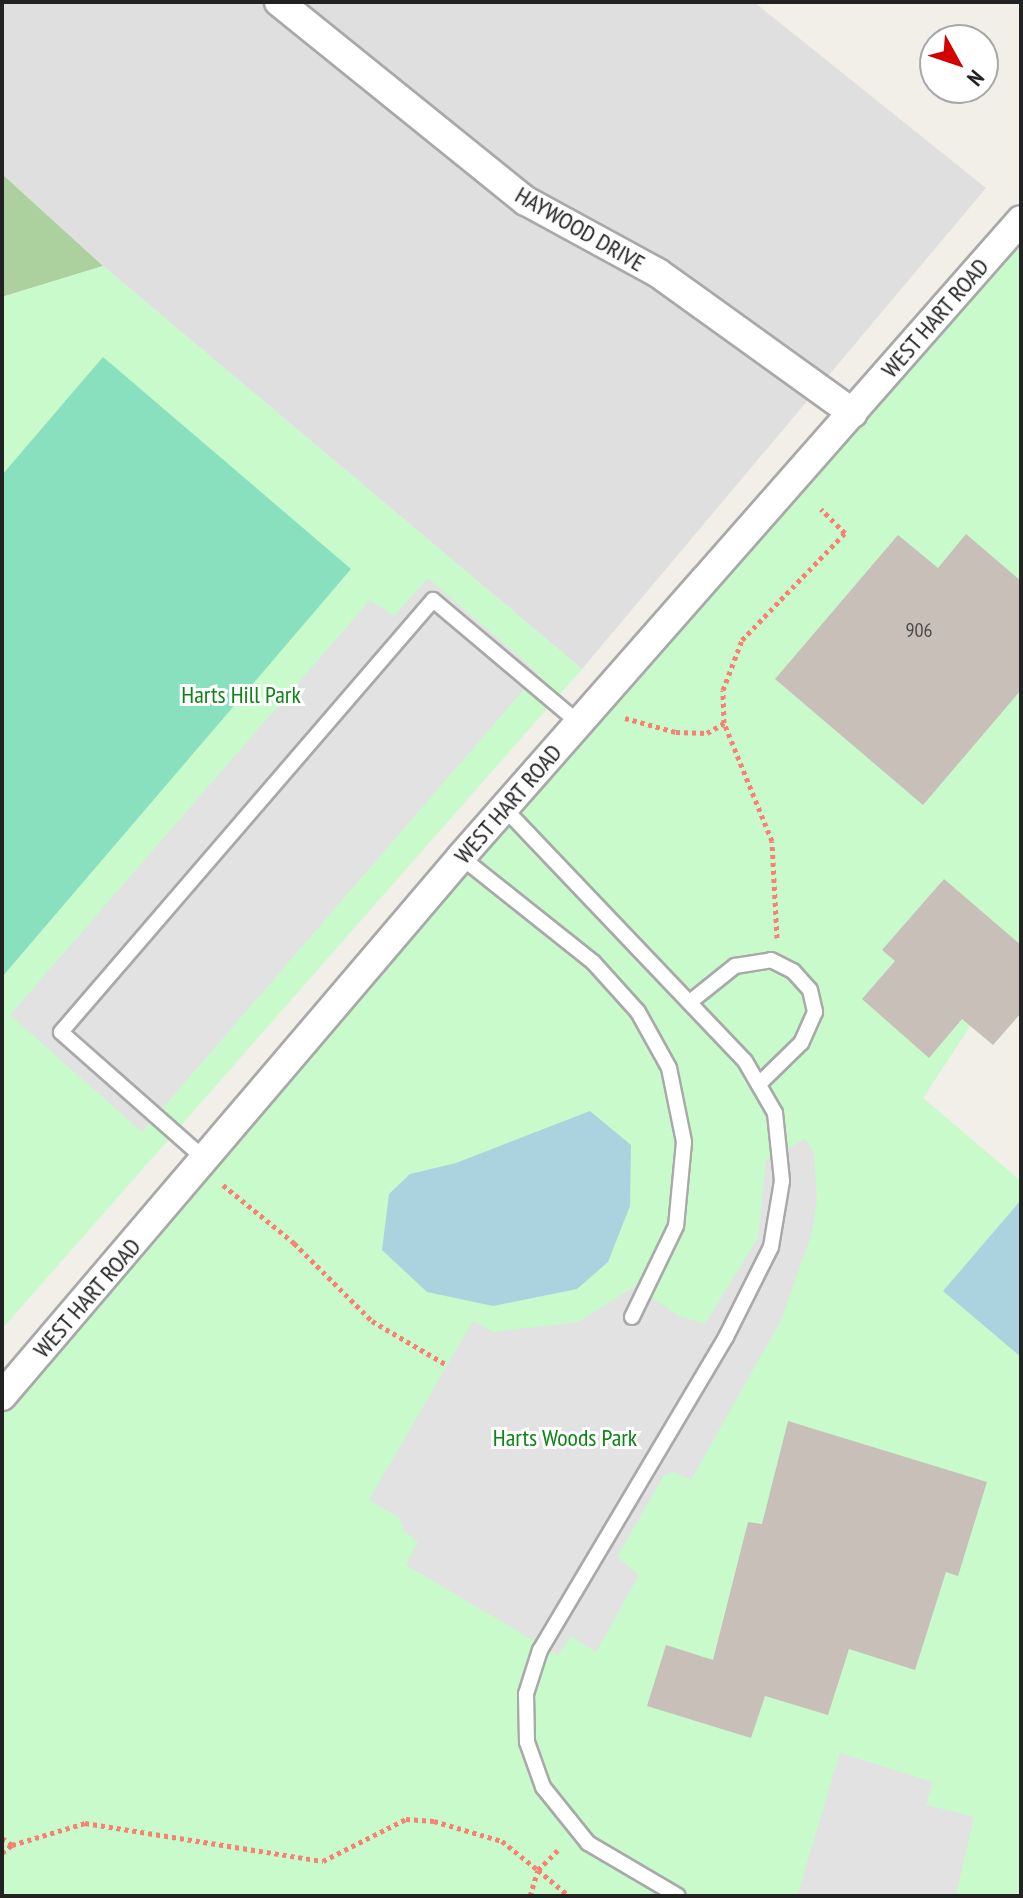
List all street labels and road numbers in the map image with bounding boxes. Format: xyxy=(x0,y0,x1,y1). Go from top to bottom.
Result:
street label: HAYWOOD DRIVE xyxy=(510,180,650,278)
street label: WEST HART ROAD xyxy=(875,252,995,384)
street label: WEST HART ROAD xyxy=(448,738,568,870)
street label: WEST HART ROAD xyxy=(27,1232,147,1364)

